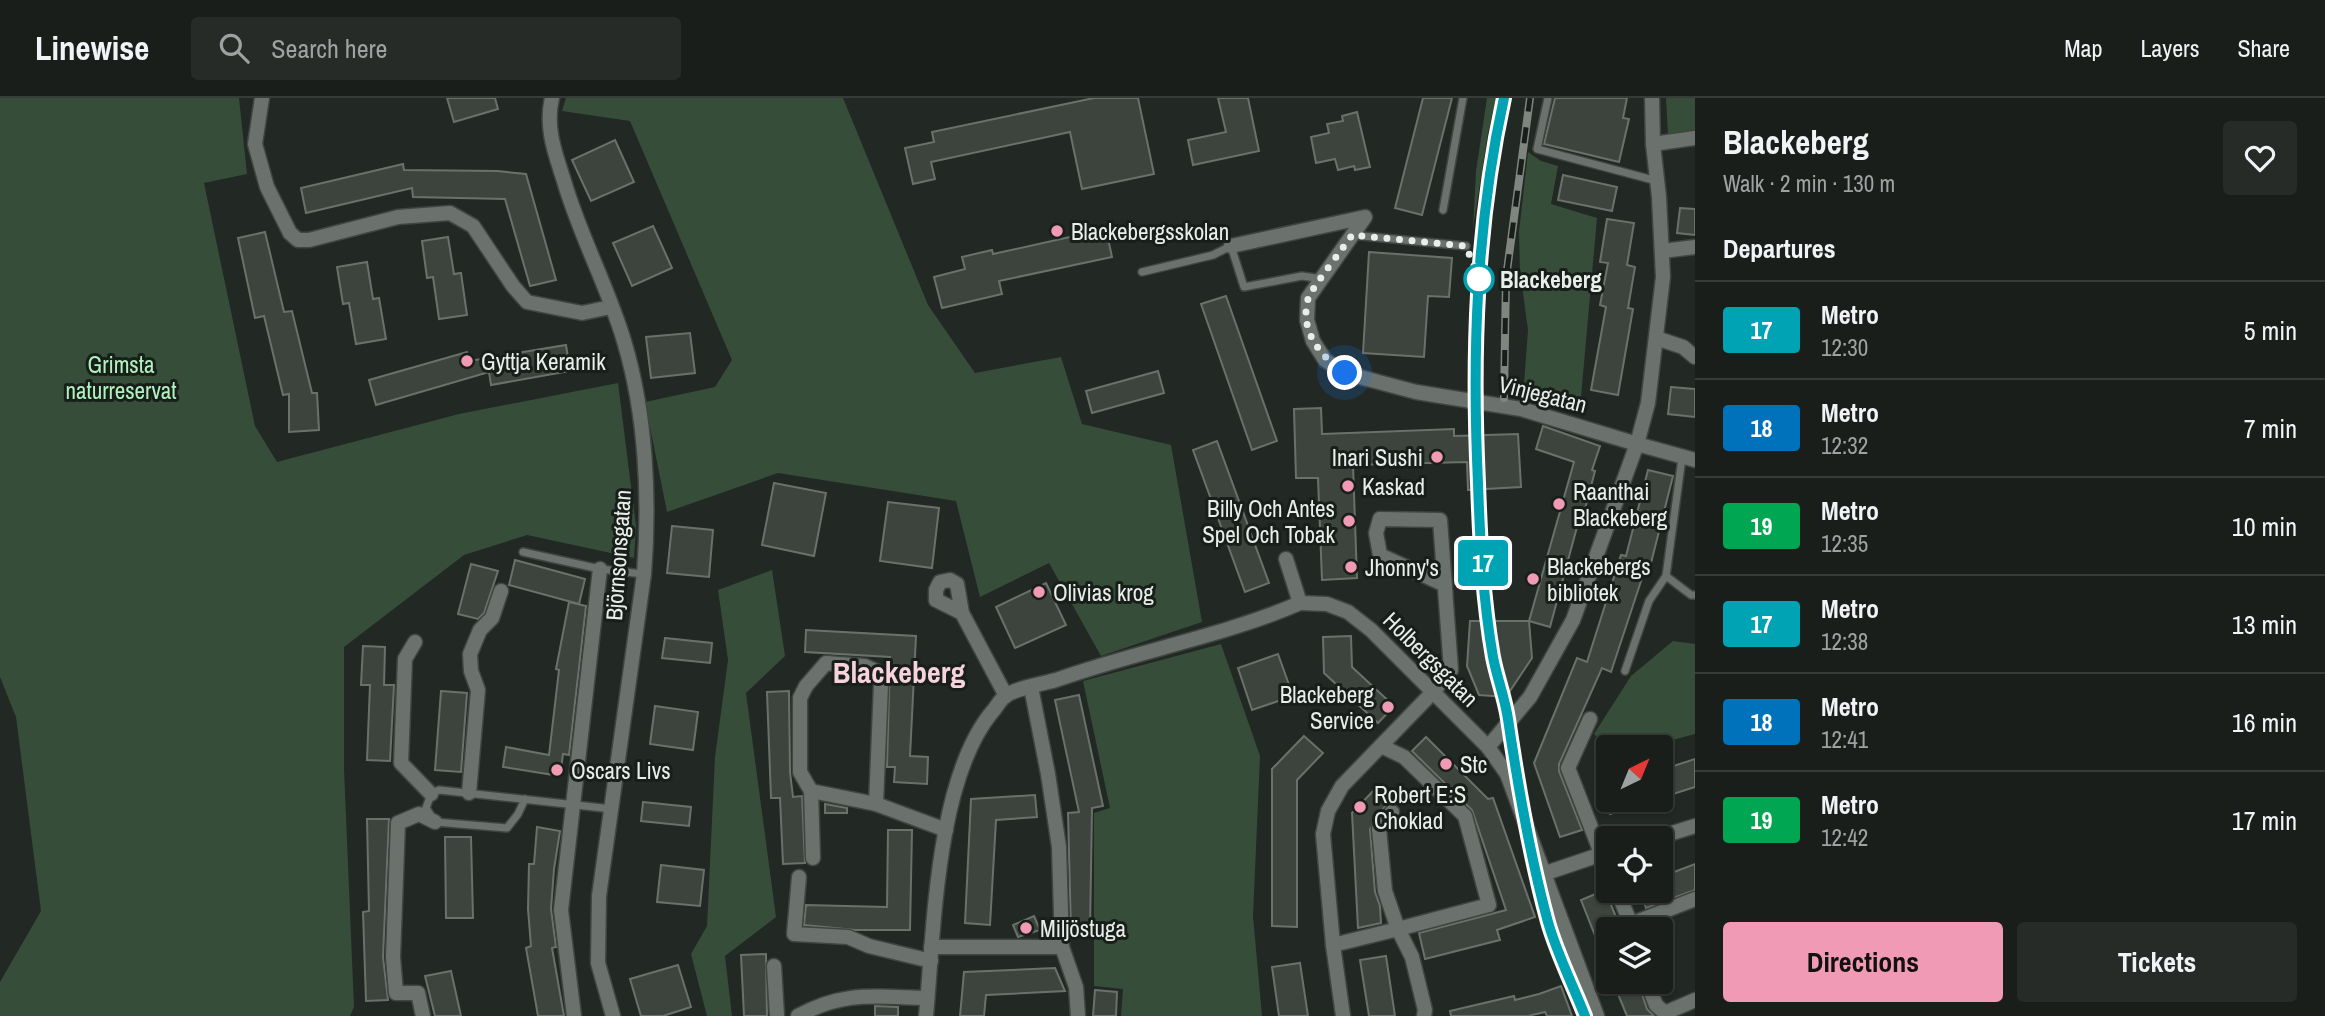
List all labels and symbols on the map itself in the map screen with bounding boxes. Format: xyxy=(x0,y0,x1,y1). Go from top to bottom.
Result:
place label: Blackebergsskolan xyxy=(1071,216,1229,247)
marker: Blackebergsskolan xyxy=(1049,223,1065,239)
marker: Blackeberg xyxy=(1464,264,1494,294)
place label: Blackeberg xyxy=(1500,264,1602,295)
place label: Gyttja Keramik xyxy=(481,346,606,377)
park label: Grimsta naturreservat xyxy=(65,349,177,406)
marker: Gyttja Keramik xyxy=(459,353,475,369)
your location xyxy=(1327,355,1362,390)
street label: Vinjegatan xyxy=(1496,368,1590,420)
place label: Inari Sushi xyxy=(1332,442,1423,473)
marker: Inari Sushi xyxy=(1429,449,1445,465)
place label: Kaskad xyxy=(1362,471,1425,502)
place label: Raanthai Blackeberg xyxy=(1573,476,1668,533)
marker: Kaskad xyxy=(1340,478,1356,494)
street label: Björnsonsgatan xyxy=(598,489,638,621)
place label: Billy Och Antes Spel Och Tobak xyxy=(1202,493,1336,550)
marker: Raanthai Blackeberg xyxy=(1551,496,1567,512)
marker: Billy Och Antes Spel Och Tobak xyxy=(1341,513,1357,529)
line badge: 17 xyxy=(1452,540,1514,586)
place label: Blackebergs bibliotek xyxy=(1547,551,1651,608)
place label: Jhonny's xyxy=(1365,552,1439,583)
marker: Jhonny's xyxy=(1343,559,1359,575)
marker: Blackebergs bibliotek xyxy=(1525,571,1541,587)
place label: Olivias krog xyxy=(1053,577,1154,608)
marker: Olivias krog xyxy=(1031,584,1047,600)
street label: Holbergsgatan xyxy=(1377,605,1485,713)
district label: Blackeberg xyxy=(833,652,965,692)
place label: Blackeberg Service xyxy=(1280,679,1374,736)
marker: Blackeberg Service xyxy=(1380,699,1396,715)
north arrow xyxy=(1596,735,1673,812)
place label: Stc xyxy=(1460,749,1487,780)
place label: Oscars Livs xyxy=(571,755,671,786)
marker: Stc xyxy=(1438,756,1454,772)
marker: Oscars Livs xyxy=(549,762,565,778)
place label: Robert E:S Choklad xyxy=(1374,779,1466,836)
marker: Robert E:S Choklad xyxy=(1352,799,1368,815)
place label: Miljöstuga xyxy=(1040,913,1126,944)
marker: Miljöstuga xyxy=(1018,920,1034,936)

